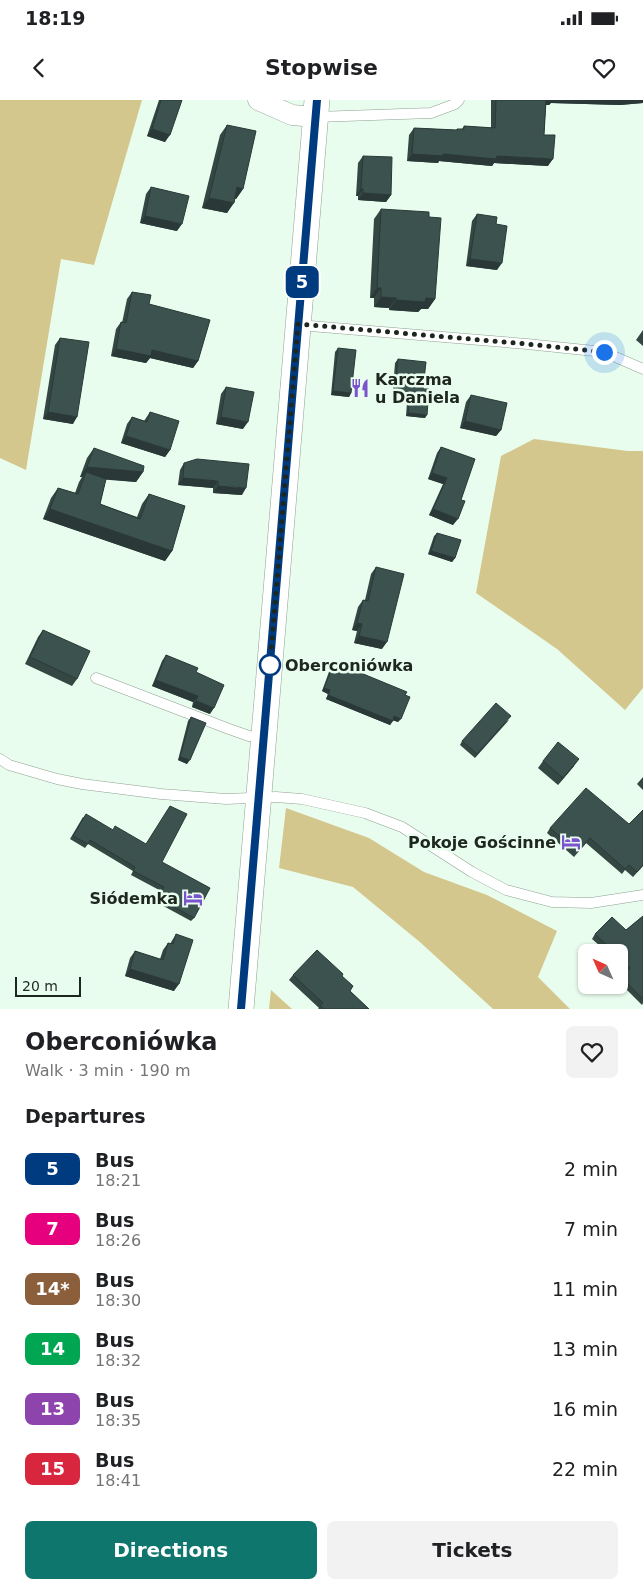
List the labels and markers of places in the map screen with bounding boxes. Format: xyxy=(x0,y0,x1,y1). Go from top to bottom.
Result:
place label: Karczma u Daniela xyxy=(375,370,460,407)
restaurant icon: Karczma u Daniela xyxy=(349,377,371,399)
marker: Oberconiówka xyxy=(259,654,281,676)
place label: Oberconiówka xyxy=(285,656,413,675)
hotel icon: Pokoje Gościnne xyxy=(560,831,582,853)
place label: Pokoje Gościnne xyxy=(408,833,556,852)
hotel icon: Siódemka xyxy=(182,887,204,909)
place label: Siódemka xyxy=(90,889,178,908)

